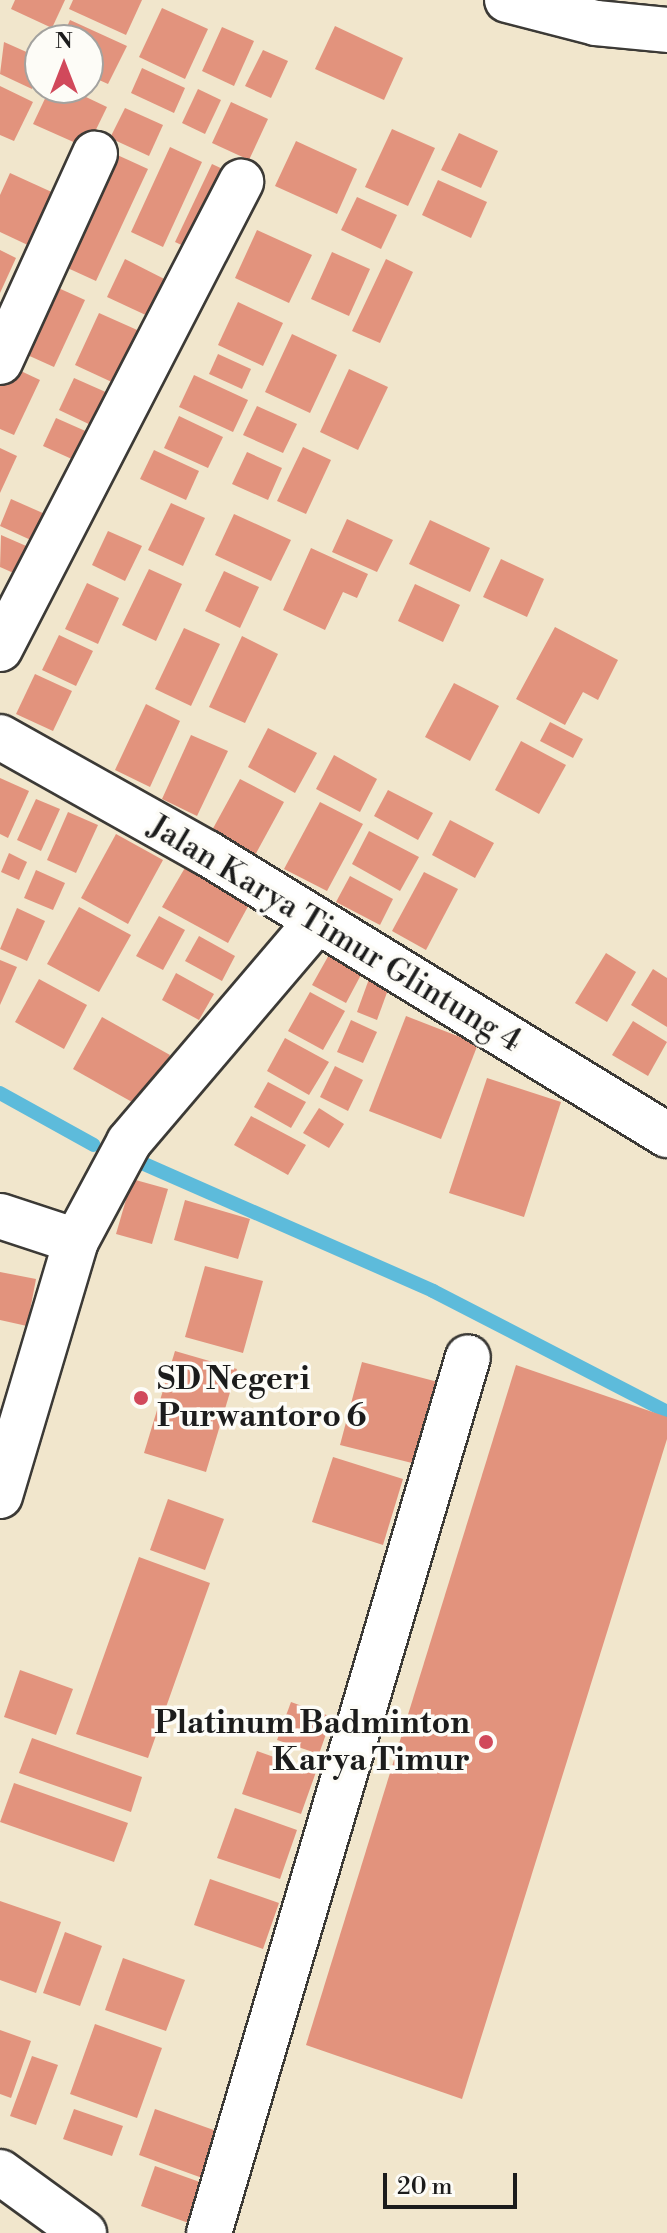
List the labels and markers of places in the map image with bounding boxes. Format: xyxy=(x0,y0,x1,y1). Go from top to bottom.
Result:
place label: SD Negeri Purwantoro 6 xyxy=(157,1361,366,1436)
marker: SD Negeri Purwantoro 6 xyxy=(132,1389,150,1407)
place label: Platinum Badminton Karya Timur xyxy=(154,1705,470,1780)
marker: Platinum Badminton Karya Timur xyxy=(477,1733,495,1751)

